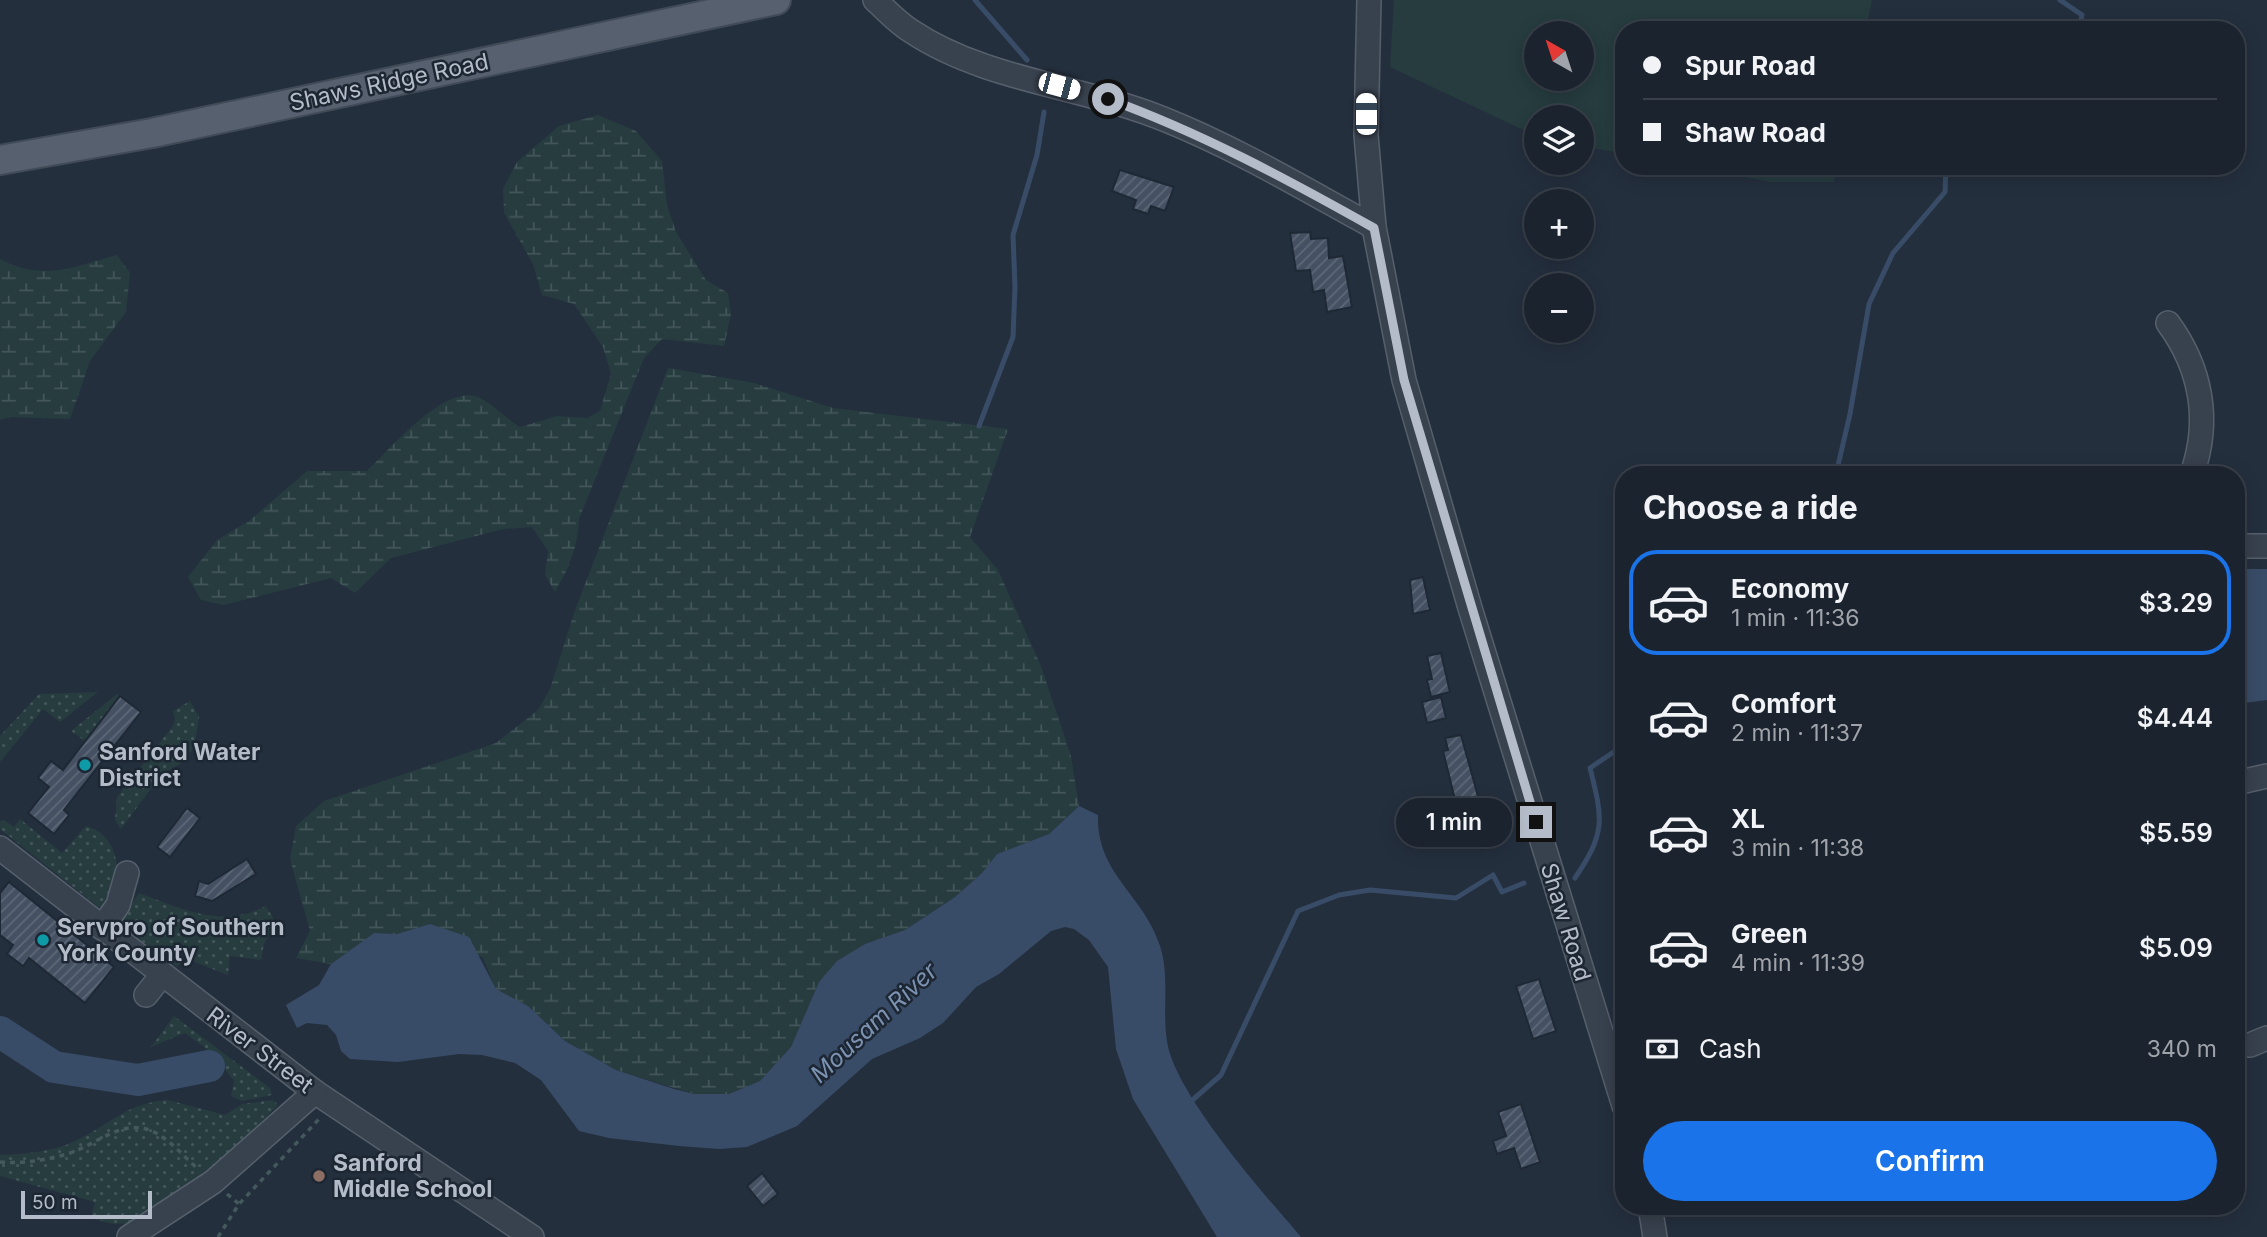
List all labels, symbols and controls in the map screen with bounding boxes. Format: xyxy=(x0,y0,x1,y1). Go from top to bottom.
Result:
north arrow xyxy=(1524,21,1594,91)
map controls xyxy=(1524,21,1594,343)
street label: Shaws Ridge Road xyxy=(287,47,491,117)
text: Spur Road xyxy=(1685,50,1816,81)
car xyxy=(1036,70,1083,102)
route start xyxy=(1092,83,1124,115)
car xyxy=(1356,93,1377,135)
button: layers xyxy=(1524,105,1594,175)
text: Shaw Road xyxy=(1685,117,1826,148)
button: + xyxy=(1524,189,1594,259)
button: − xyxy=(1524,273,1594,343)
text: Choose a ride xyxy=(1643,488,1858,527)
icon: car xyxy=(1647,571,1710,634)
text: Economy xyxy=(1731,573,1849,604)
text: $3.29 xyxy=(2139,587,2213,618)
text: 1 min · 11:36 xyxy=(1731,604,1860,632)
icon: car xyxy=(1647,686,1710,749)
text: Comfort xyxy=(1731,688,1836,719)
text: $4.44 xyxy=(2137,702,2213,733)
text: 2 min · 11:37 xyxy=(1731,719,1863,747)
place label: Sanford Water District xyxy=(99,738,260,792)
marker: Sanford Water District xyxy=(77,757,93,773)
callout: 1 min xyxy=(1396,798,1512,846)
icon: car xyxy=(1647,801,1710,864)
text: XL xyxy=(1731,803,1765,834)
route end xyxy=(1520,806,1552,838)
text: 1 min xyxy=(1426,808,1482,836)
text: $5.59 xyxy=(2139,817,2213,848)
text: 3 min · 11:38 xyxy=(1731,834,1864,862)
street label: Shaw Road xyxy=(1535,860,1597,984)
place label: Servpro of Southern York County xyxy=(57,913,285,967)
icon: car xyxy=(1647,916,1710,979)
text: Green xyxy=(1731,918,1808,949)
marker: Servpro of Southern York County xyxy=(35,932,51,948)
text: $5.09 xyxy=(2139,932,2213,963)
text: 4 min · 11:39 xyxy=(1731,949,1865,977)
water label: Mousam River xyxy=(804,956,944,1089)
street label: River Street xyxy=(201,1001,319,1099)
icon: cash xyxy=(1643,1030,1681,1068)
text: Cash xyxy=(1699,1033,1762,1064)
text: 340 m xyxy=(2147,1035,2217,1063)
button: Confirm xyxy=(1643,1121,2217,1201)
place label: Sanford Middle School xyxy=(333,1149,492,1203)
marker: Sanford Middle School xyxy=(311,1168,327,1184)
scale bar xyxy=(21,1188,152,1220)
text: 50 m xyxy=(32,1191,78,1214)

